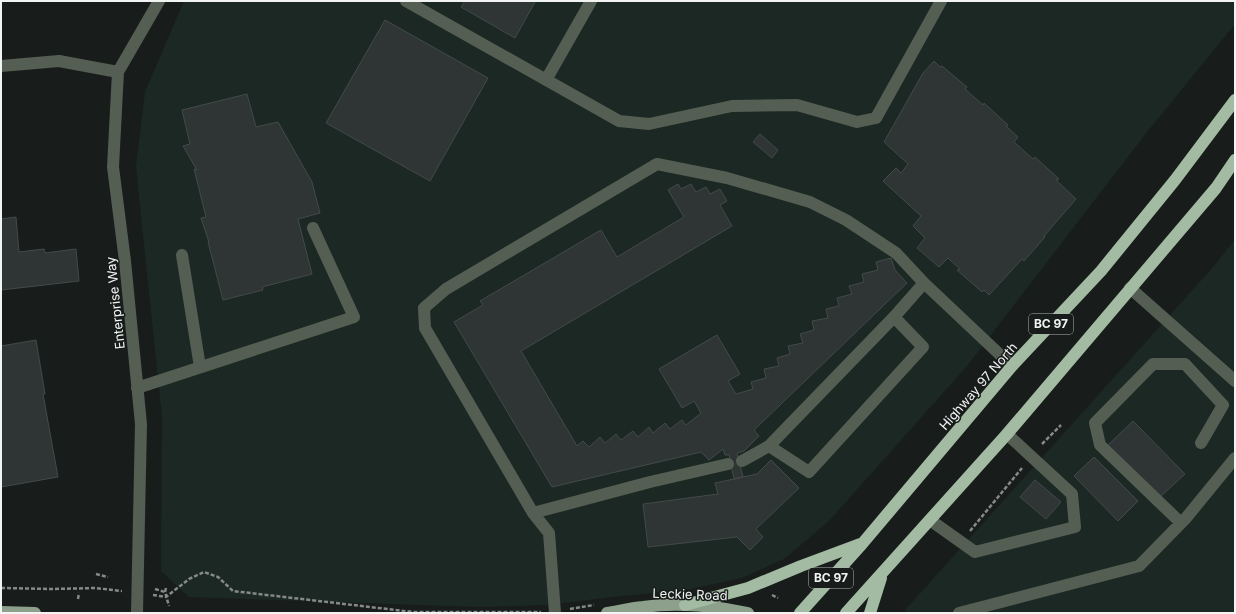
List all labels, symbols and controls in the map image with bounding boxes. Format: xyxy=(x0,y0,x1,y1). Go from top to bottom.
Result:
street label: Enterprise Way xyxy=(102,256,128,350)
road number: BC 97 xyxy=(1029,314,1073,334)
street label: Highway 97 North xyxy=(936,339,1020,433)
road number: BC 97 xyxy=(809,568,853,588)
street label: Leckie Road xyxy=(652,585,728,603)

